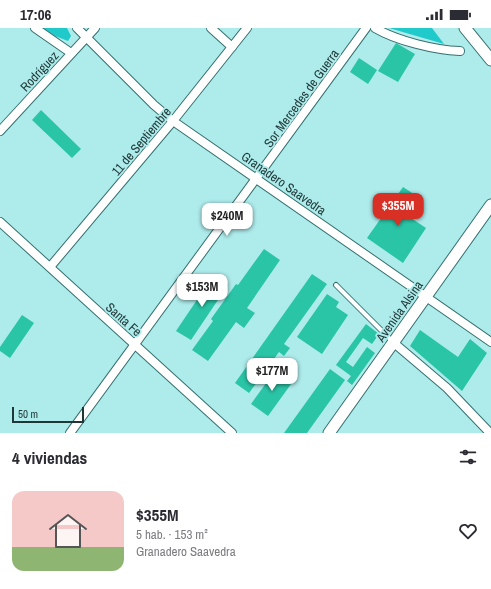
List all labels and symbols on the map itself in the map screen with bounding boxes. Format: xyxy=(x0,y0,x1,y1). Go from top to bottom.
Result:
street label: Sor Mercedes de Guerra xyxy=(260,46,343,151)
street label: Rodríguez xyxy=(16,48,62,95)
street label: 11 de Septiembre xyxy=(108,104,175,179)
street label: Granadero Saavedra xyxy=(238,148,329,219)
pin: $355M xyxy=(370,193,426,227)
pin: $240M xyxy=(199,203,255,237)
pin: $153M xyxy=(174,274,230,308)
street label: Avenida Alsina xyxy=(372,277,427,346)
street label: Santa Fe xyxy=(102,299,145,340)
pin: $177M xyxy=(244,358,300,392)
scale bar xyxy=(12,405,84,424)

